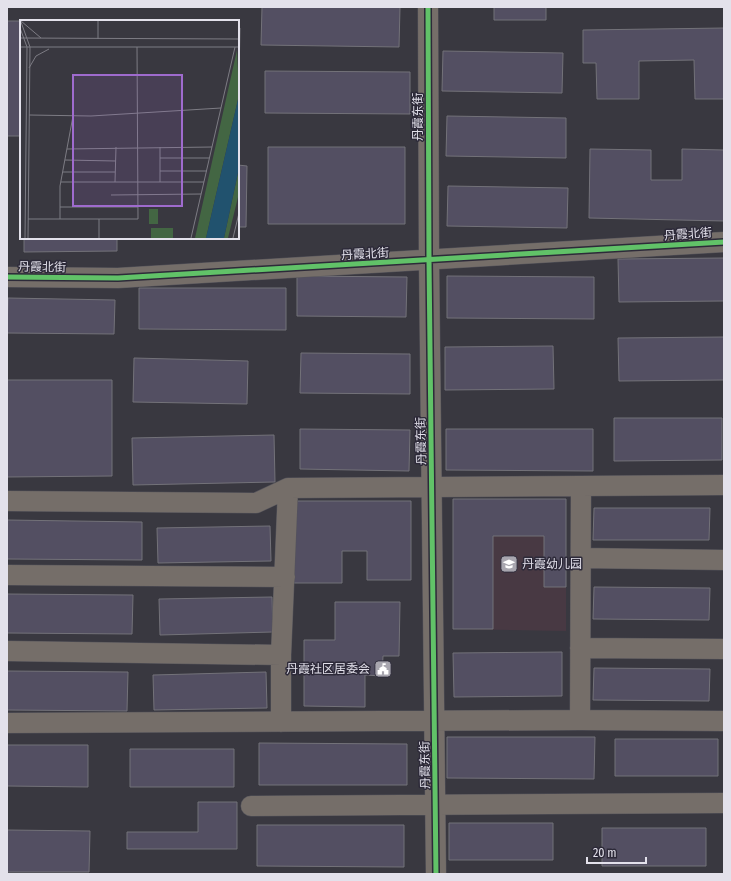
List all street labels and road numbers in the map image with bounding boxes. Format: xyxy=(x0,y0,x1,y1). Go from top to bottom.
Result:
street label: 丹霞东街 xyxy=(411,93,425,141)
street label: 丹霞北街 xyxy=(664,225,712,243)
street label: 丹霞北街 xyxy=(341,246,389,262)
street label: 丹霞北街 xyxy=(18,260,66,274)
street label: 丹霞东街 xyxy=(414,417,428,465)
street label: 丹霞东街 xyxy=(418,741,432,789)

